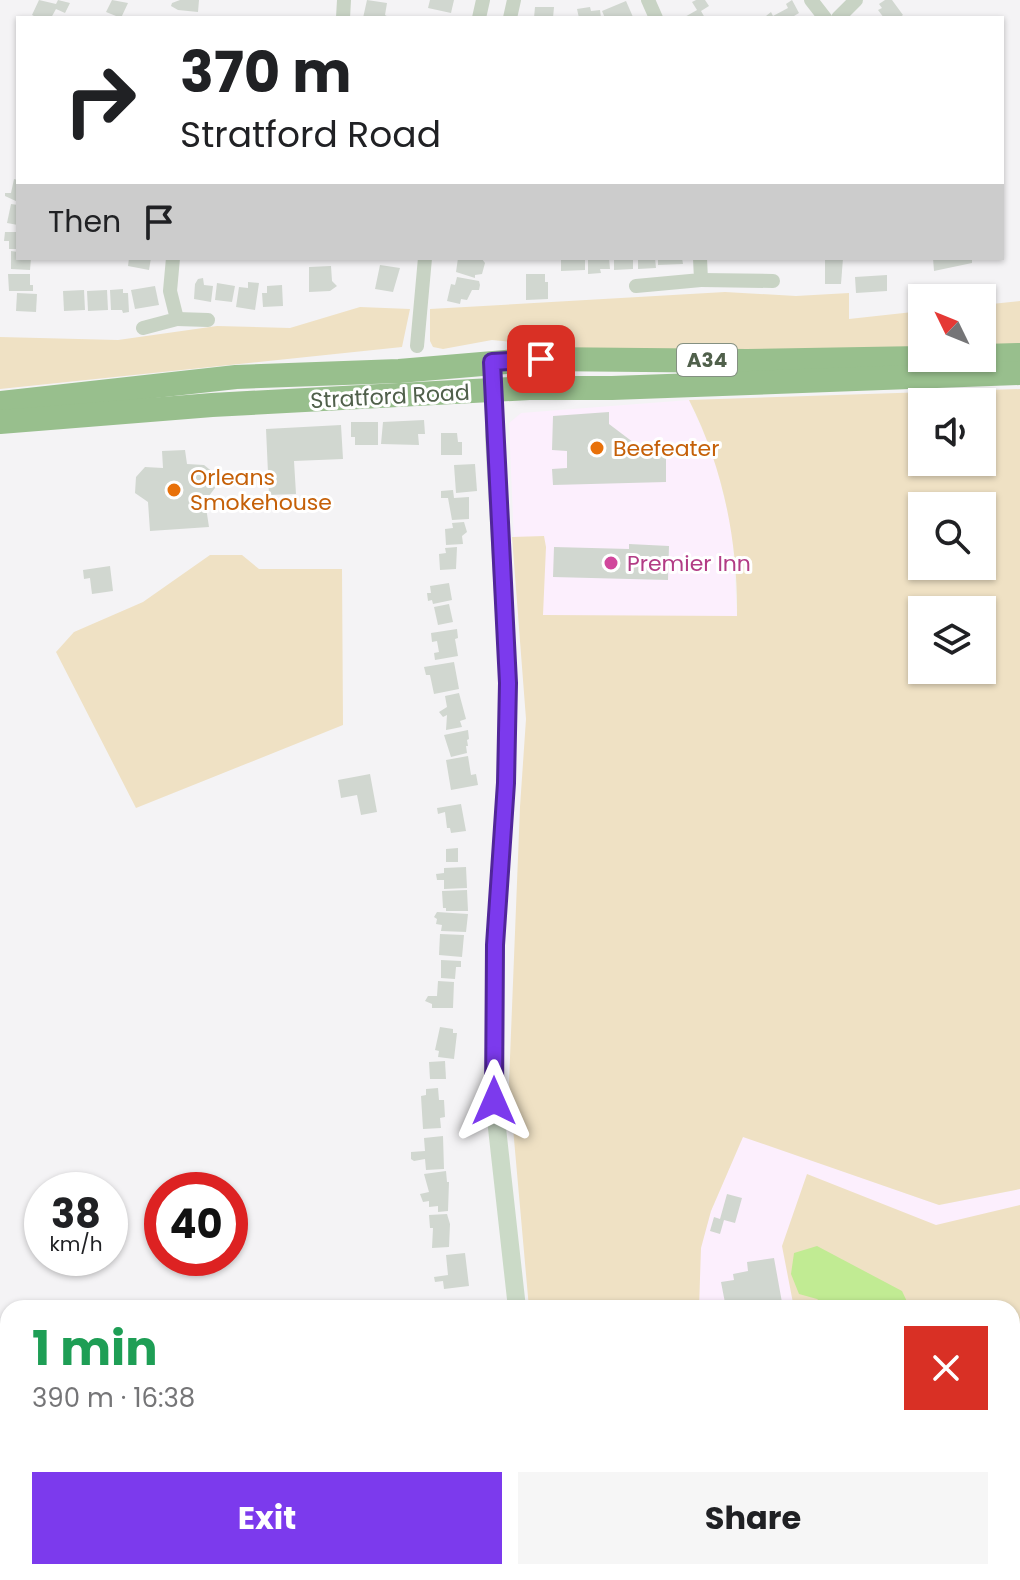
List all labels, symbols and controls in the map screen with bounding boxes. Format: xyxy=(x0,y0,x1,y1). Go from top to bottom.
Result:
text: 370 m xyxy=(180,33,352,112)
icon: right xyxy=(48,48,152,152)
text: Stratford Road xyxy=(180,109,441,160)
text: Then xyxy=(48,200,121,243)
icon: arrive xyxy=(137,200,181,244)
north arrow xyxy=(908,284,996,372)
map controls xyxy=(908,284,996,684)
pin xyxy=(507,325,575,393)
icon: arrive xyxy=(519,337,563,381)
road number: A34 xyxy=(677,344,737,376)
street label: Stratford Road xyxy=(310,377,470,416)
button: sound xyxy=(908,388,996,476)
place label: Beefeater xyxy=(613,433,719,464)
marker: Beefeater xyxy=(588,439,606,457)
place label: Orleans Smokehouse xyxy=(190,462,332,518)
marker: Orleans Smokehouse xyxy=(165,481,183,499)
button: search xyxy=(908,492,996,580)
place label: Premier Inn xyxy=(627,548,751,579)
marker: Premier Inn xyxy=(602,554,620,572)
button: layers xyxy=(908,596,996,684)
position arrow xyxy=(452,1059,536,1143)
speed limit sign: 40 xyxy=(144,1172,248,1276)
text: 38 xyxy=(51,1186,101,1242)
text: km/h xyxy=(49,1230,103,1258)
text: 1 min xyxy=(32,1315,158,1382)
button: close xyxy=(904,1326,988,1410)
text: 390 m · 16:38 xyxy=(32,1380,195,1416)
button: Exit xyxy=(32,1472,502,1564)
button: Share xyxy=(518,1472,988,1564)

